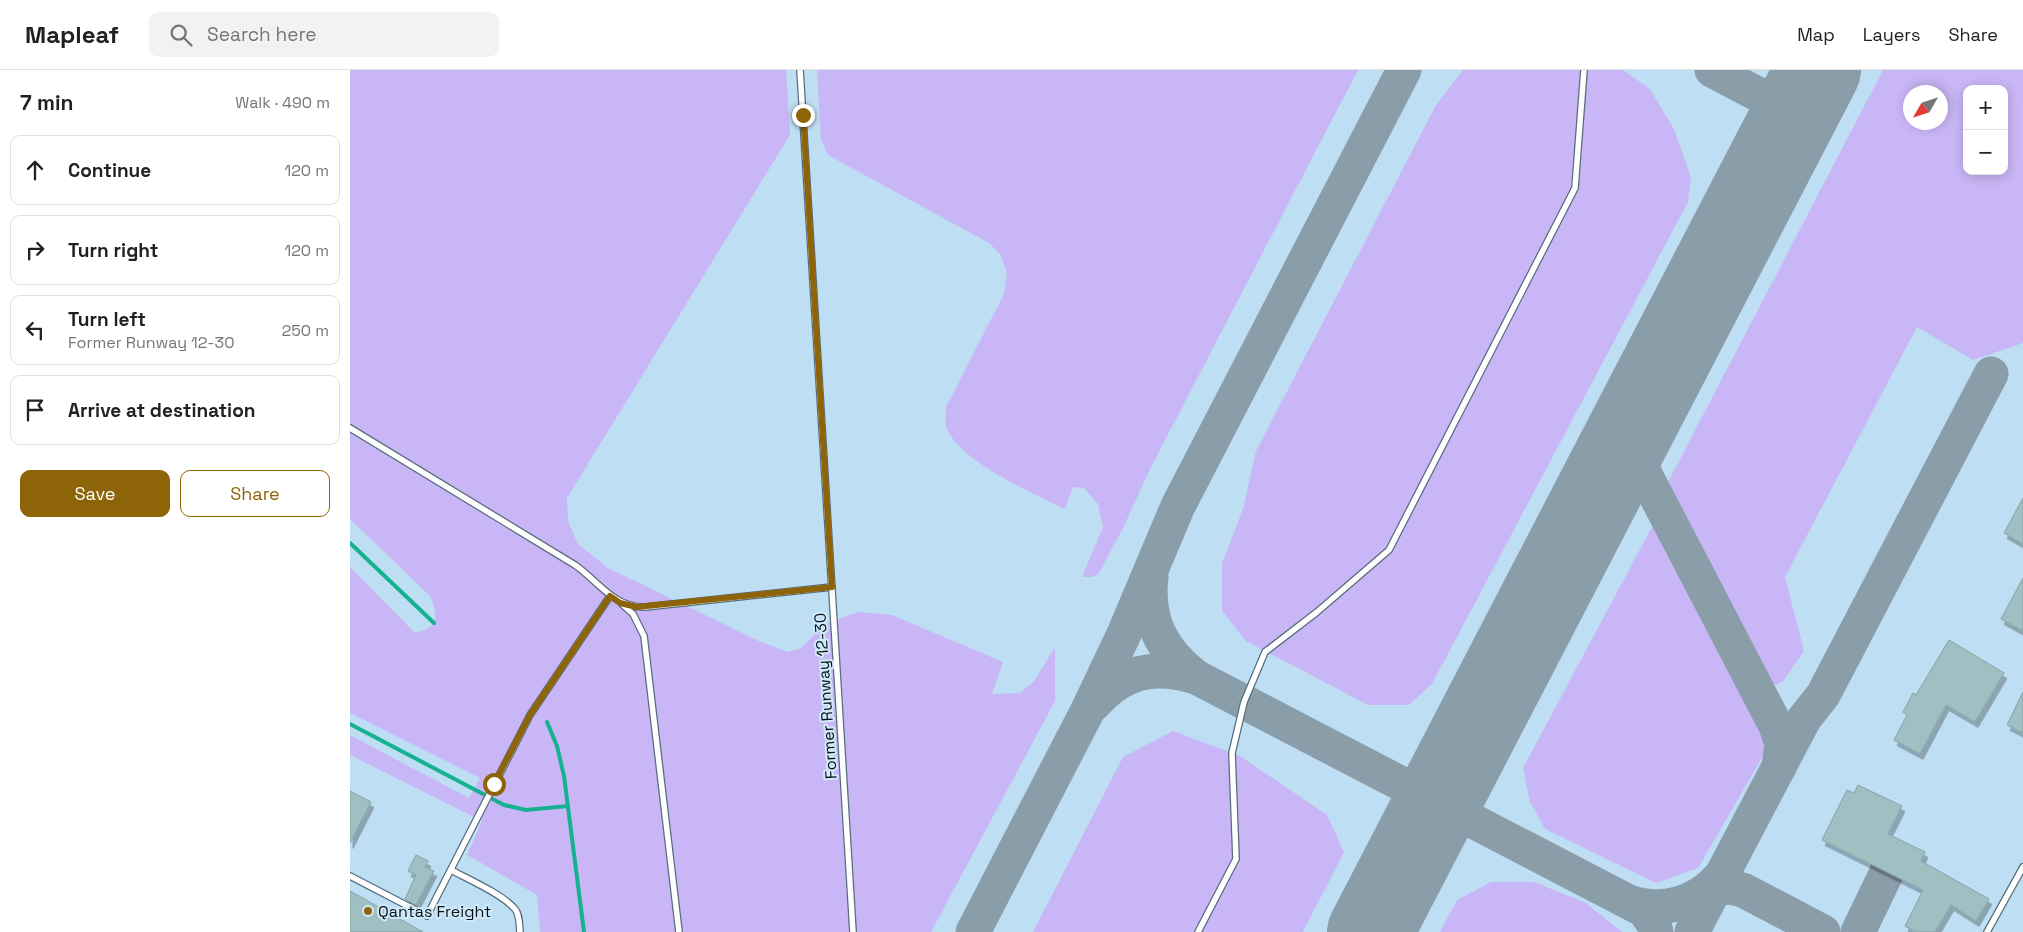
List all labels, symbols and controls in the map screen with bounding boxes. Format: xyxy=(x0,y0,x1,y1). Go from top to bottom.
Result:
search box xyxy=(149,12,499,57)
text: Mapleaf xyxy=(25,19,119,50)
icon: search xyxy=(167,21,195,49)
text: Search here xyxy=(207,22,317,47)
text: Map xyxy=(1797,23,1835,46)
text: Layers xyxy=(1863,23,1920,46)
text: Share xyxy=(1948,23,1998,46)
north arrow xyxy=(1903,85,1948,130)
map controls xyxy=(1963,85,2008,175)
button: + xyxy=(1963,85,2008,130)
text: 7 min xyxy=(20,89,73,116)
text: Walk · 490 m xyxy=(235,92,330,113)
route end xyxy=(792,104,815,127)
button: − xyxy=(1963,130,2008,175)
icon: ahead xyxy=(21,156,49,184)
text: Continue xyxy=(68,158,151,183)
text: 120 m xyxy=(285,160,329,181)
icon: right xyxy=(21,236,49,264)
text: Turn right xyxy=(68,238,158,263)
text: 120 m xyxy=(285,240,329,261)
text: Turn left xyxy=(68,307,146,332)
icon: left xyxy=(21,316,49,344)
text: 250 m xyxy=(282,320,329,341)
text: Former Runway 12-30 xyxy=(68,332,235,353)
icon: arrive xyxy=(21,396,49,424)
text: Arrive at destination xyxy=(68,398,256,423)
button: Save xyxy=(20,470,170,517)
button: Share xyxy=(180,470,330,517)
street label: Former Runway 12-30 xyxy=(809,612,842,780)
route start xyxy=(483,773,506,796)
place label: Qantas Freight xyxy=(378,901,491,922)
marker: Qantas Freight xyxy=(362,905,374,917)

